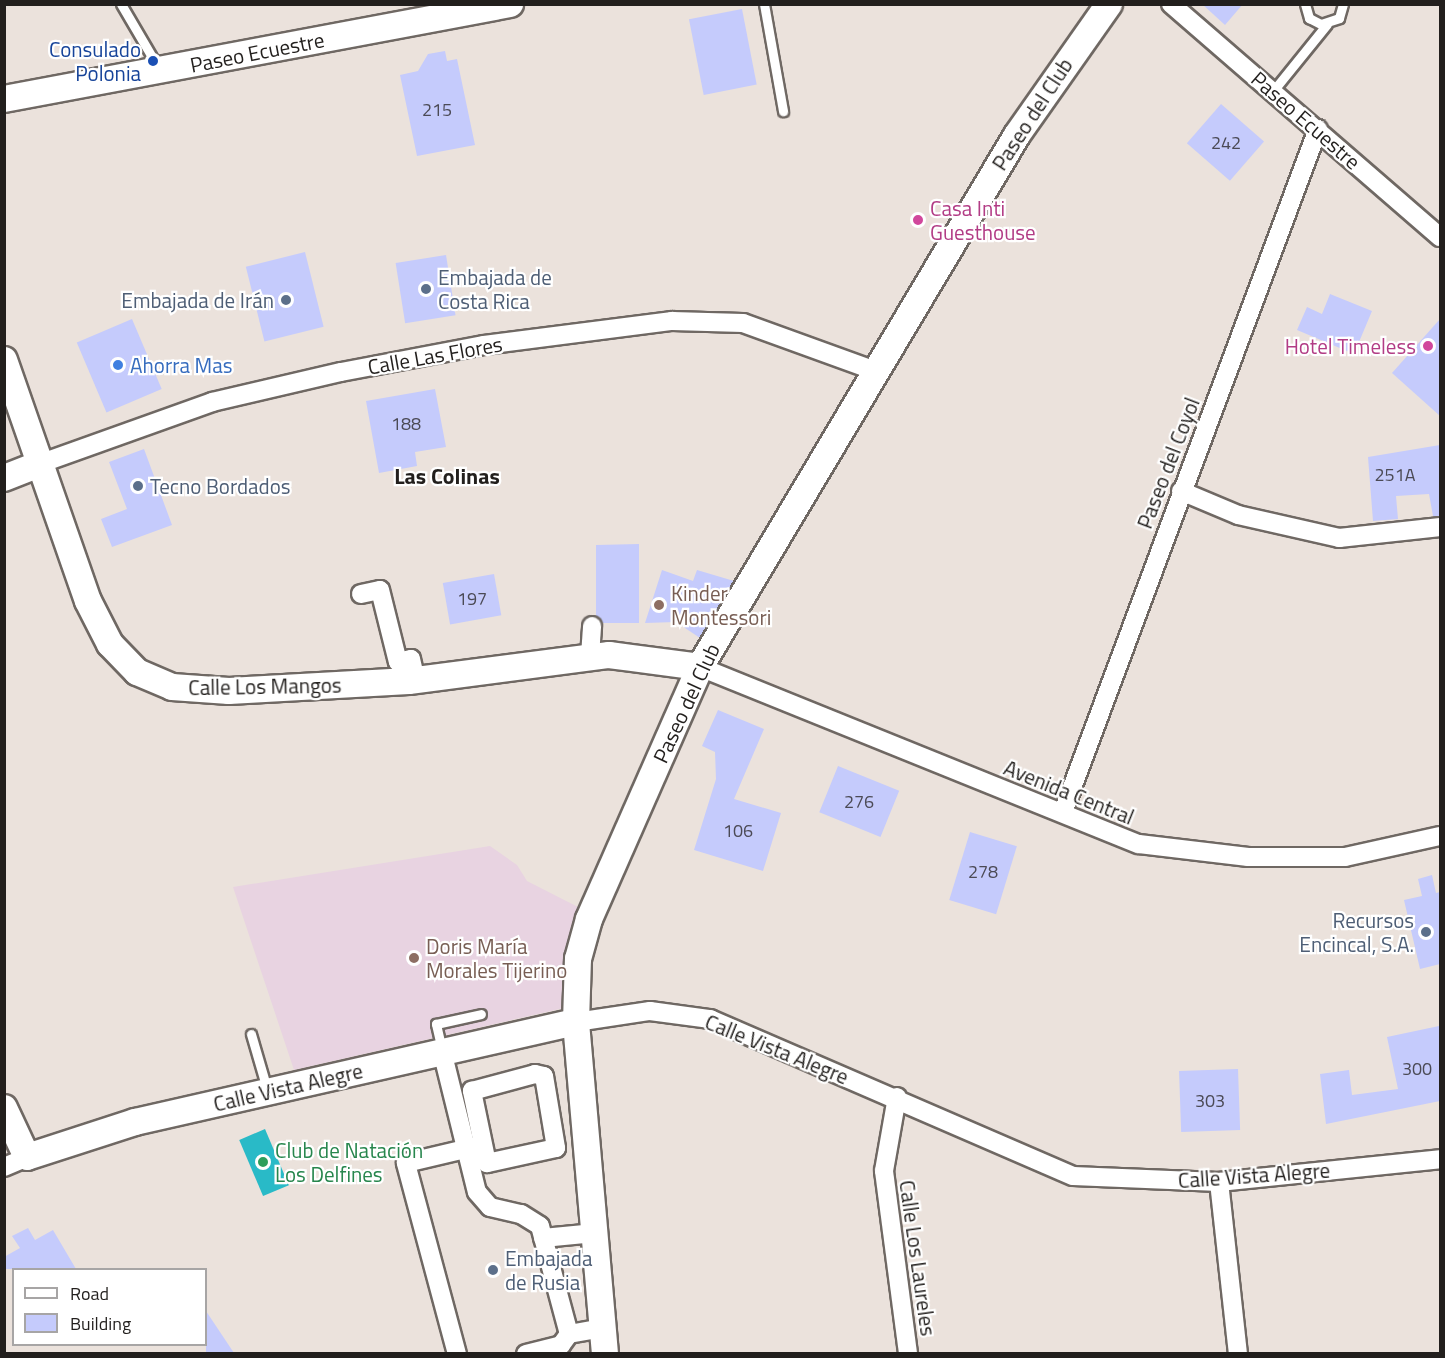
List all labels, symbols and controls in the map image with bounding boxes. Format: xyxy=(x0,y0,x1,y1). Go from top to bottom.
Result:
street label: Paseo Ecuestre xyxy=(188,27,326,77)
place label: Consulado Polonia xyxy=(49,36,141,86)
street label: Paseo del Club xyxy=(986,53,1078,175)
marker: Consulado Polonia xyxy=(146,54,160,68)
street label: Paseo Ecuestre xyxy=(1246,66,1366,174)
house number: 215 xyxy=(422,99,452,121)
house number: 242 xyxy=(1211,132,1241,154)
place label: Casa Inti Guesthouse xyxy=(930,195,1036,245)
marker: Casa Inti Guesthouse xyxy=(911,213,925,227)
place label: Embajada de Costa Rica xyxy=(438,264,552,314)
marker: Embajada de Costa Rica xyxy=(419,282,433,296)
place label: Embajada de Irán xyxy=(121,287,274,313)
marker: Embajada de Irán xyxy=(279,293,293,307)
street label: Calle Las Flores xyxy=(366,331,504,379)
place label: Hotel Timeless xyxy=(1285,333,1416,359)
marker: Hotel Timeless xyxy=(1421,339,1435,353)
place label: Ahorra Mas xyxy=(130,352,232,378)
marker: Ahorra Mas xyxy=(111,358,125,372)
street label: Paseo del Coyol xyxy=(1131,394,1205,532)
house number: 188 xyxy=(391,413,421,435)
district label: Las Colinas xyxy=(394,464,500,490)
house number: 251A xyxy=(1375,464,1415,486)
place label: Tecno Bordados xyxy=(150,473,290,499)
marker: Tecno Bordados xyxy=(131,479,145,493)
place label: Kinder Montessori xyxy=(671,580,771,630)
house number: 197 xyxy=(457,588,487,610)
marker: Kinder Montessori xyxy=(652,598,666,612)
street label: Paseo del Club xyxy=(647,639,725,767)
street label: Calle Los Mangos xyxy=(188,672,342,700)
street label: Avenida Central xyxy=(1000,755,1138,829)
house number: 276 xyxy=(844,791,874,813)
house number: 106 xyxy=(723,820,753,842)
house number: 278 xyxy=(968,861,998,883)
place label: Recursos Encincal, S.A. xyxy=(1299,907,1414,957)
marker: Recursos Encincal, S.A. xyxy=(1419,925,1433,939)
place label: Doris María Morales Tijerino xyxy=(426,933,567,983)
marker: Doris María Morales Tijerino xyxy=(407,951,421,965)
street label: Calle Vista Alegre xyxy=(702,1009,852,1089)
street label: Calle Vista Alegre xyxy=(211,1058,365,1116)
house number: 300 xyxy=(1402,1058,1432,1080)
house number: 303 xyxy=(1195,1090,1225,1112)
place label: Club de Natación Los Delfines xyxy=(275,1137,423,1187)
marker: Club de Natación Los Delfines xyxy=(256,1155,270,1169)
street label: Calle Vista Alegre xyxy=(1177,1157,1331,1193)
street label: Calle Los Laureles xyxy=(895,1179,941,1337)
place label: Embajada de Rusia xyxy=(505,1245,592,1295)
marker: Embajada de Rusia xyxy=(486,1263,500,1277)
legend xyxy=(12,1268,207,1346)
text: Road xyxy=(70,1280,109,1307)
text: Building xyxy=(70,1310,131,1337)

